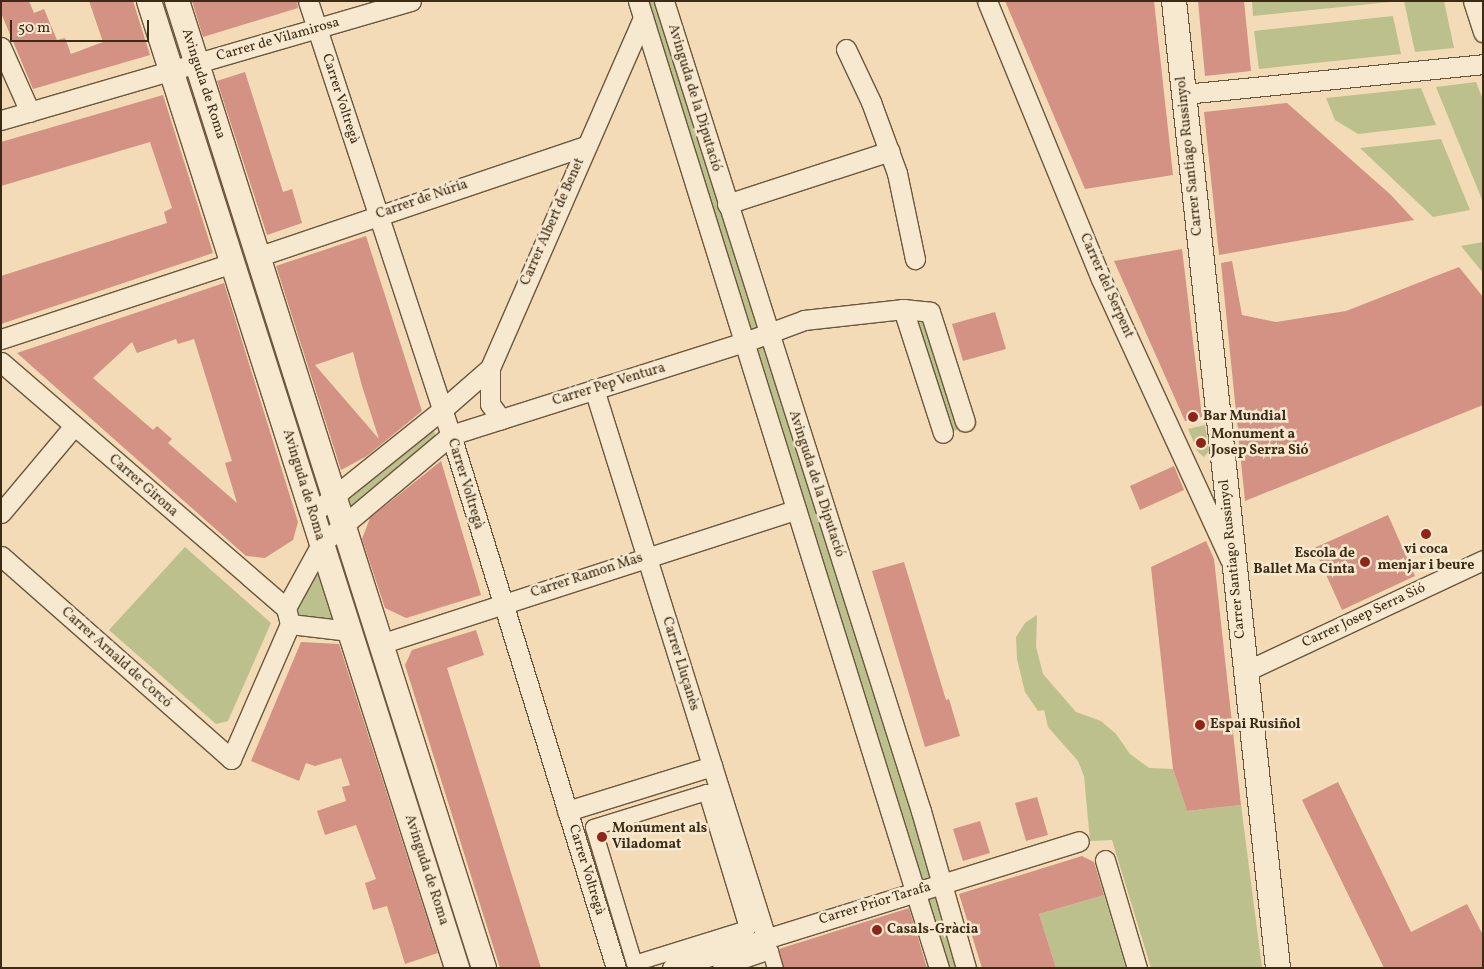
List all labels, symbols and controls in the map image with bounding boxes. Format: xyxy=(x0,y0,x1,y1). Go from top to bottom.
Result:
scale bar xyxy=(12,10,151,42)
street label: Carrer de Vilamirosa xyxy=(214,14,342,66)
text: 50 m xyxy=(18,18,50,39)
street label: Avinguda de la Diputació xyxy=(664,22,724,174)
street label: Avinguda de Roma xyxy=(177,27,229,141)
street label: Carrer Voltregà xyxy=(317,51,363,147)
street label: Carrer Santiago Russinyol xyxy=(1173,76,1207,236)
street label: Carrer Albert de Benet xyxy=(517,156,589,288)
street label: Carrer de Núria xyxy=(374,176,470,224)
street label: Carrer del Serpent xyxy=(1075,231,1137,341)
street label: Carrer Pep Ventura xyxy=(550,360,668,410)
street label: Avinguda de la Diputació xyxy=(784,409,848,559)
place label: Bar Mundial xyxy=(1203,409,1286,425)
marker: Bar Mundial xyxy=(1187,411,1199,423)
street label: Avinguda de Roma xyxy=(278,427,328,543)
place label: Monument a Josep Serra Sió xyxy=(1211,427,1309,460)
street label: Carrer Voltregà xyxy=(443,436,487,532)
marker: Monument a Josep Serra Sió xyxy=(1195,437,1207,449)
street label: Carrer Girona xyxy=(105,451,181,521)
street label: Carrer Santiago Russinyol xyxy=(1216,479,1250,639)
marker: vi coca menjar i beure xyxy=(1420,528,1432,540)
place label: vi coca menjar i beure xyxy=(1378,542,1474,574)
place label: Escola de Ballet Ma Cinta xyxy=(1253,546,1355,578)
street label: Carrer Ramon Mas xyxy=(529,550,645,602)
marker: Escola de Ballet Ma Cinta xyxy=(1359,556,1371,568)
street label: Carrer Josep Serra Sió xyxy=(1300,580,1428,652)
street label: Carrer Arnald de Corcó xyxy=(57,604,175,712)
street label: Carrer Lluçanès xyxy=(658,615,702,713)
place label: Espai Rusiñol xyxy=(1210,717,1301,733)
marker: Espai Rusiñol xyxy=(1194,719,1206,731)
street label: Avinguda de Roma xyxy=(400,813,452,927)
place label: Monument als Viladomat xyxy=(612,821,707,854)
street label: Carrer Voltregà xyxy=(564,822,608,918)
marker: Monument als Viladomat xyxy=(596,831,608,843)
street label: Carrer Prior Tarafa xyxy=(817,879,933,929)
place label: Casals-Gràcia xyxy=(887,922,978,938)
marker: Casals-Gràcia xyxy=(871,924,883,936)

